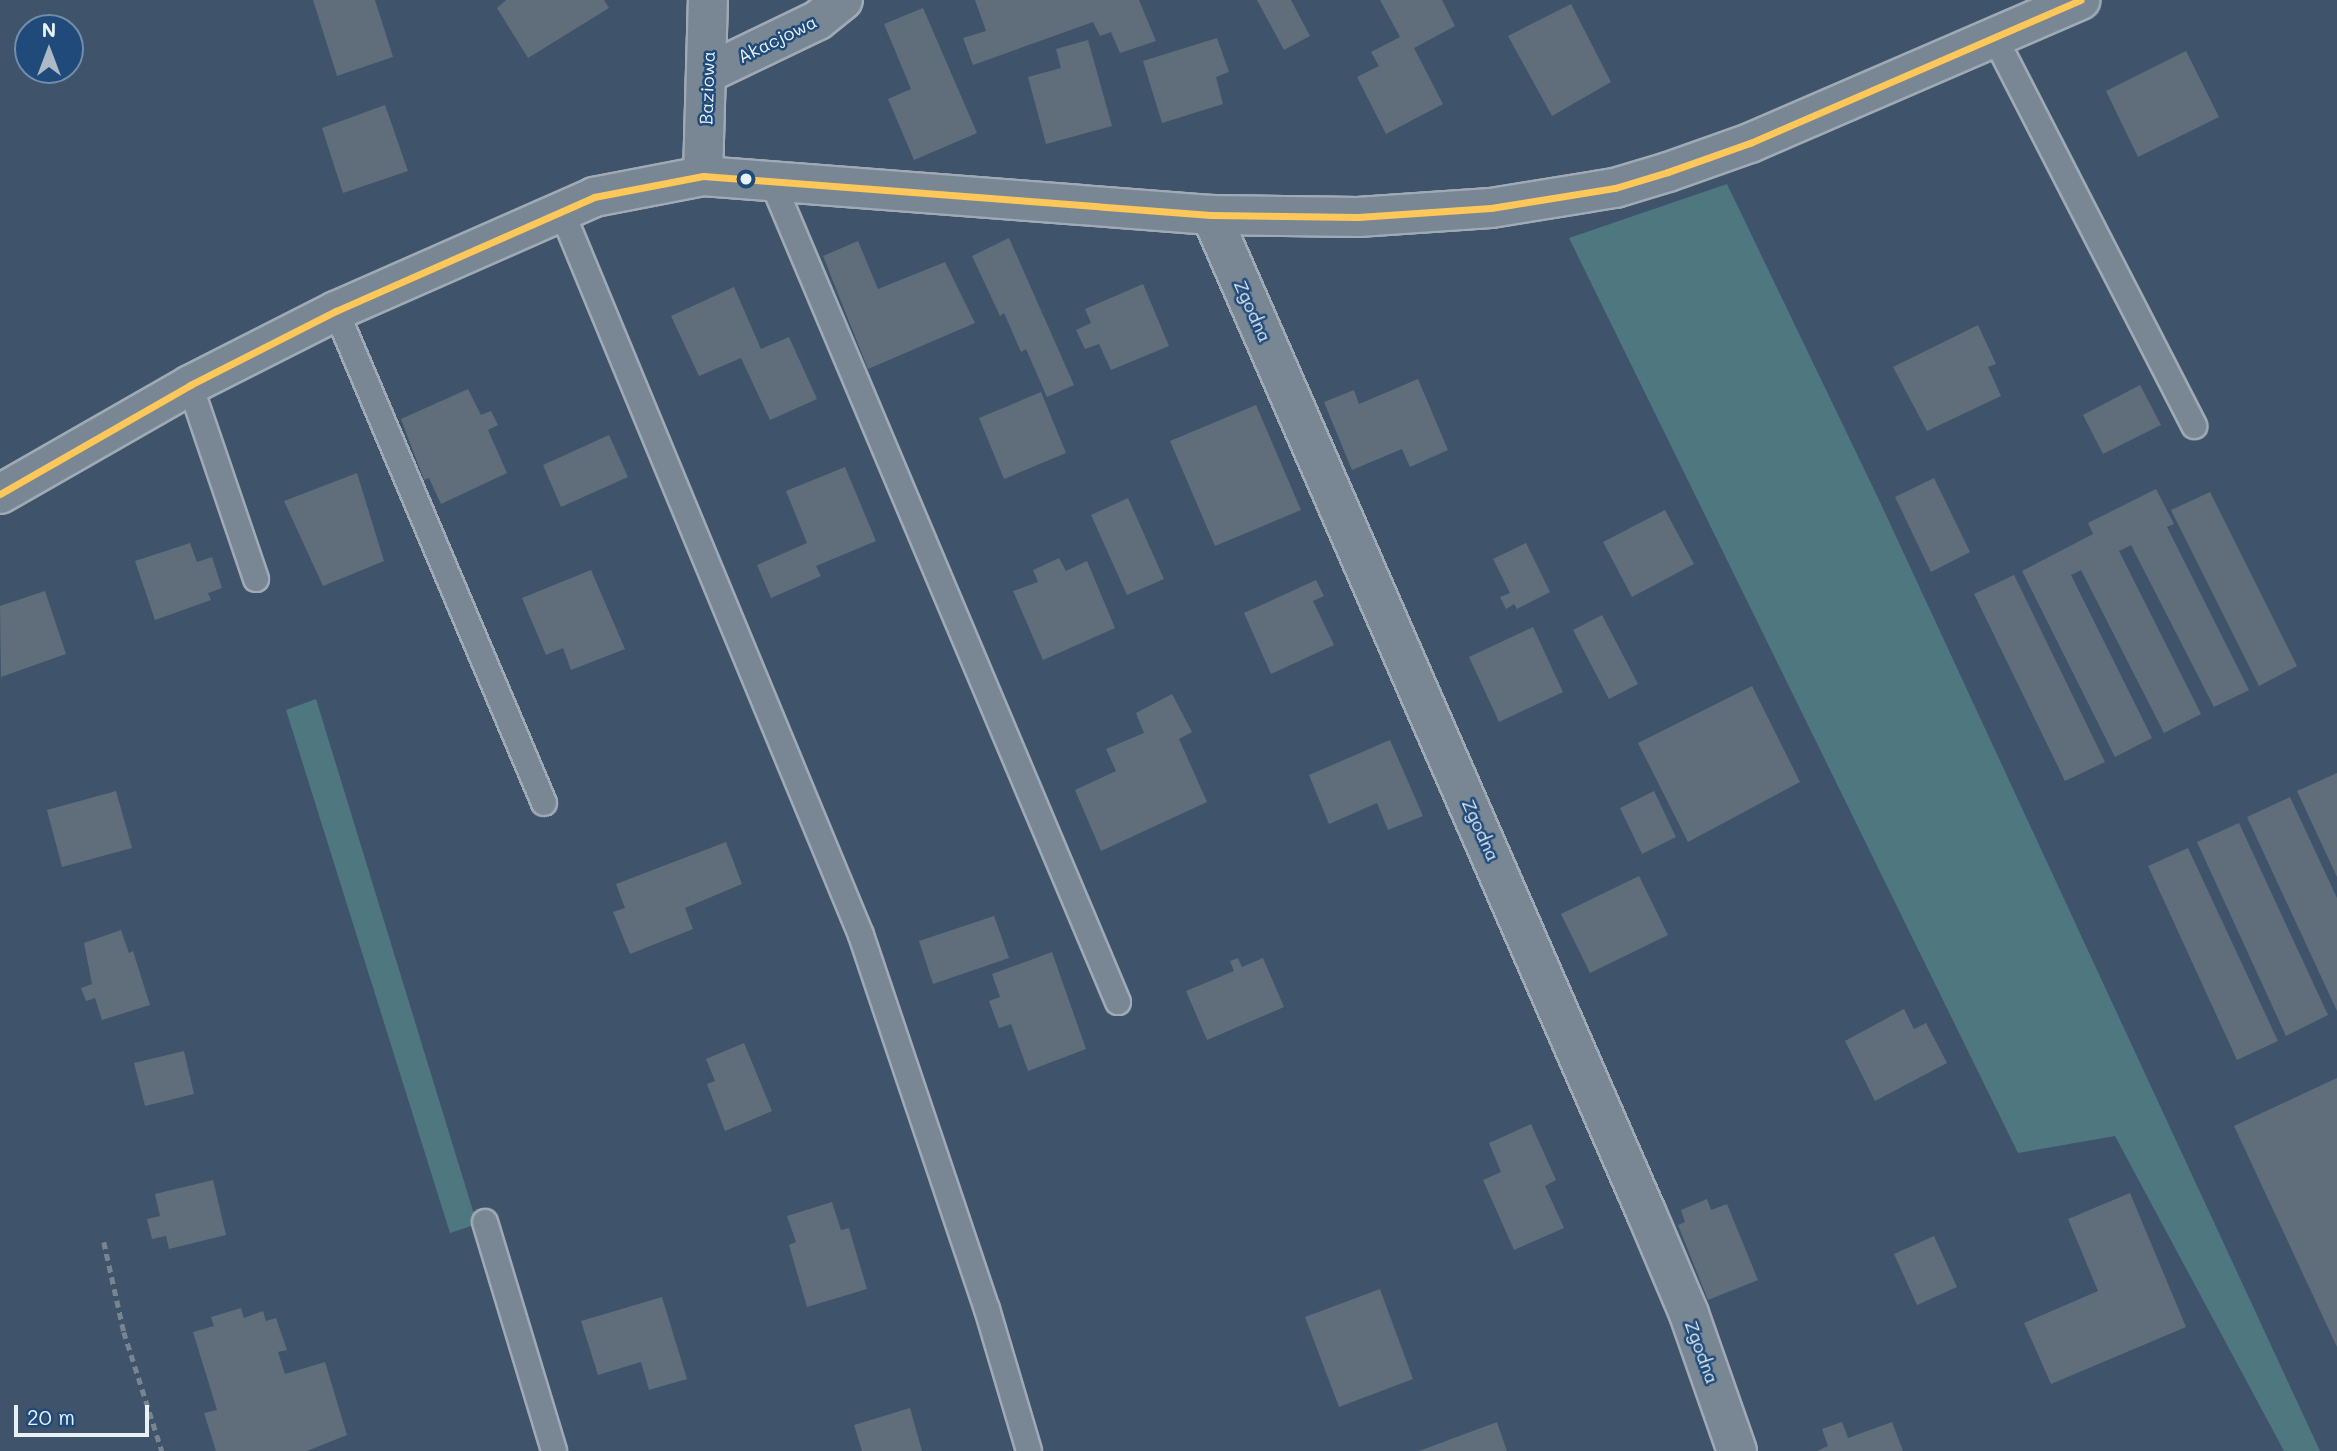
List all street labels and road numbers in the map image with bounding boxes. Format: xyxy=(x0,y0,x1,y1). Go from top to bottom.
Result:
street label: Akacjowa xyxy=(734,11,820,67)
street label: Baziowa xyxy=(695,51,719,125)
street label: Zgodna xyxy=(1230,277,1276,345)
street label: Zgodna xyxy=(1458,796,1504,864)
street label: Zgodna xyxy=(1681,1317,1723,1387)

